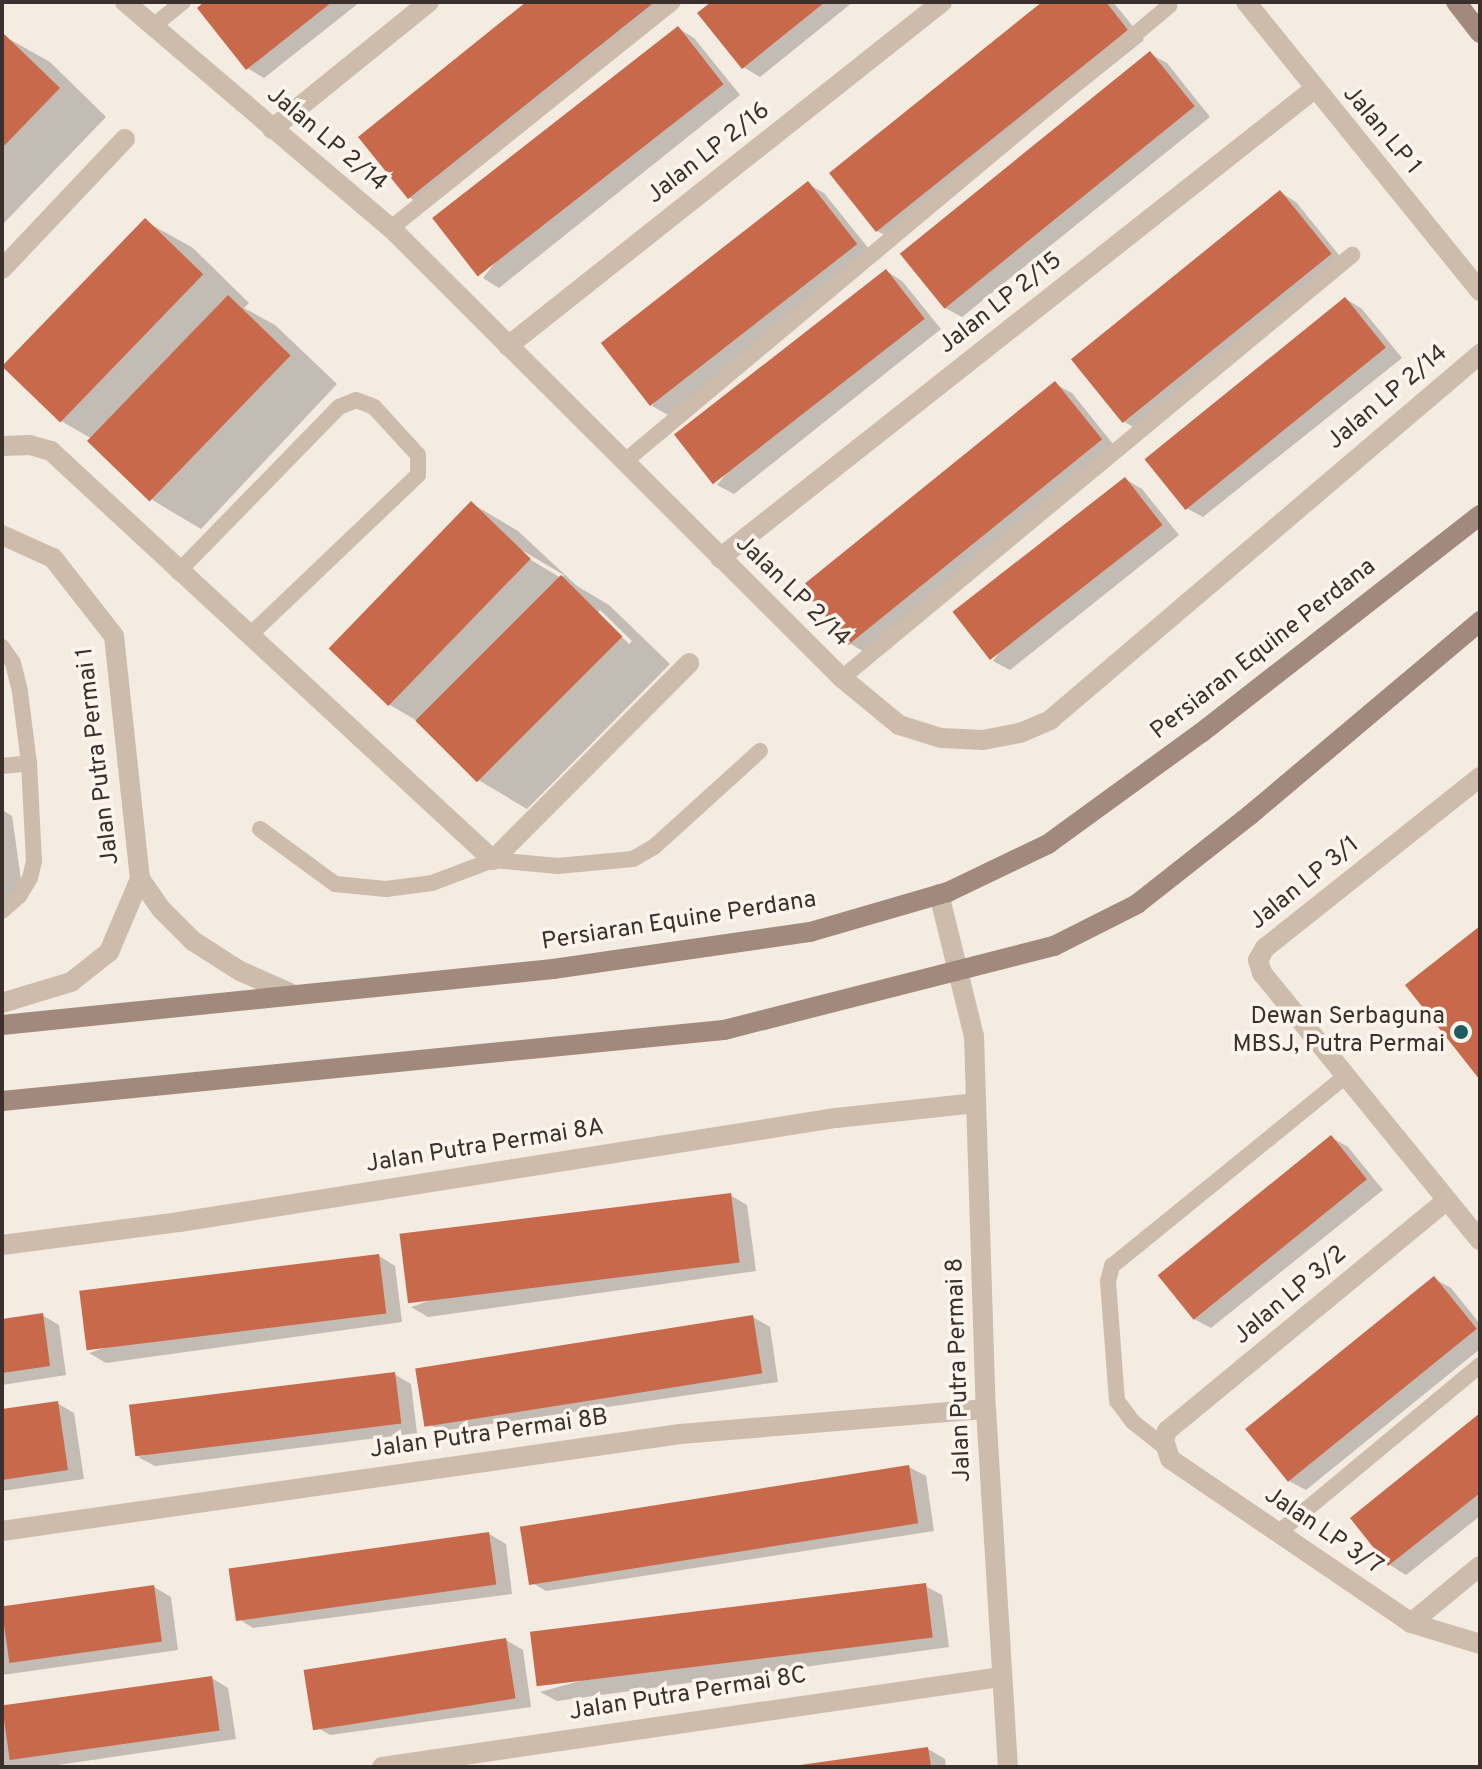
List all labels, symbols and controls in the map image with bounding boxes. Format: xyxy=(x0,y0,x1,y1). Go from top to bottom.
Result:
street label: Jalan LP 2/14 xyxy=(260,81,392,199)
street label: Jalan LP 1 xyxy=(1336,81,1426,181)
street label: Jalan LP 2/16 xyxy=(642,97,776,211)
street label: Jalan LP 2/15 xyxy=(934,247,1068,361)
street label: Jalan LP 2/14 xyxy=(1322,339,1454,457)
street label: Jalan LP 2/14 xyxy=(729,530,855,654)
street label: Persiaran Equine Perdana xyxy=(1146,553,1382,747)
street label: Jalan Putra Permai 1 xyxy=(71,646,127,866)
street label: Jalan LP 3/1 xyxy=(1244,831,1366,937)
street label: Persiaran Equine Perdana xyxy=(540,886,818,958)
place label: Dewan Serbaguna MBSJ, Putra Permai xyxy=(1232,1004,1445,1060)
marker: Dewan Serbaguna MBSJ, Putra Permai xyxy=(1452,1023,1470,1041)
street label: Jalan Putra Permai 8A xyxy=(364,1114,606,1180)
street label: Jalan LP 3/2 xyxy=(1229,1240,1353,1352)
street label: Jalan Putra Permai 8 xyxy=(942,1257,978,1483)
street label: Jalan Putra Permai 8B xyxy=(368,1404,610,1466)
street label: Jalan LP 3/7 xyxy=(1258,1482,1388,1582)
street label: Jalan Putra Permai 8C xyxy=(567,1662,809,1728)

